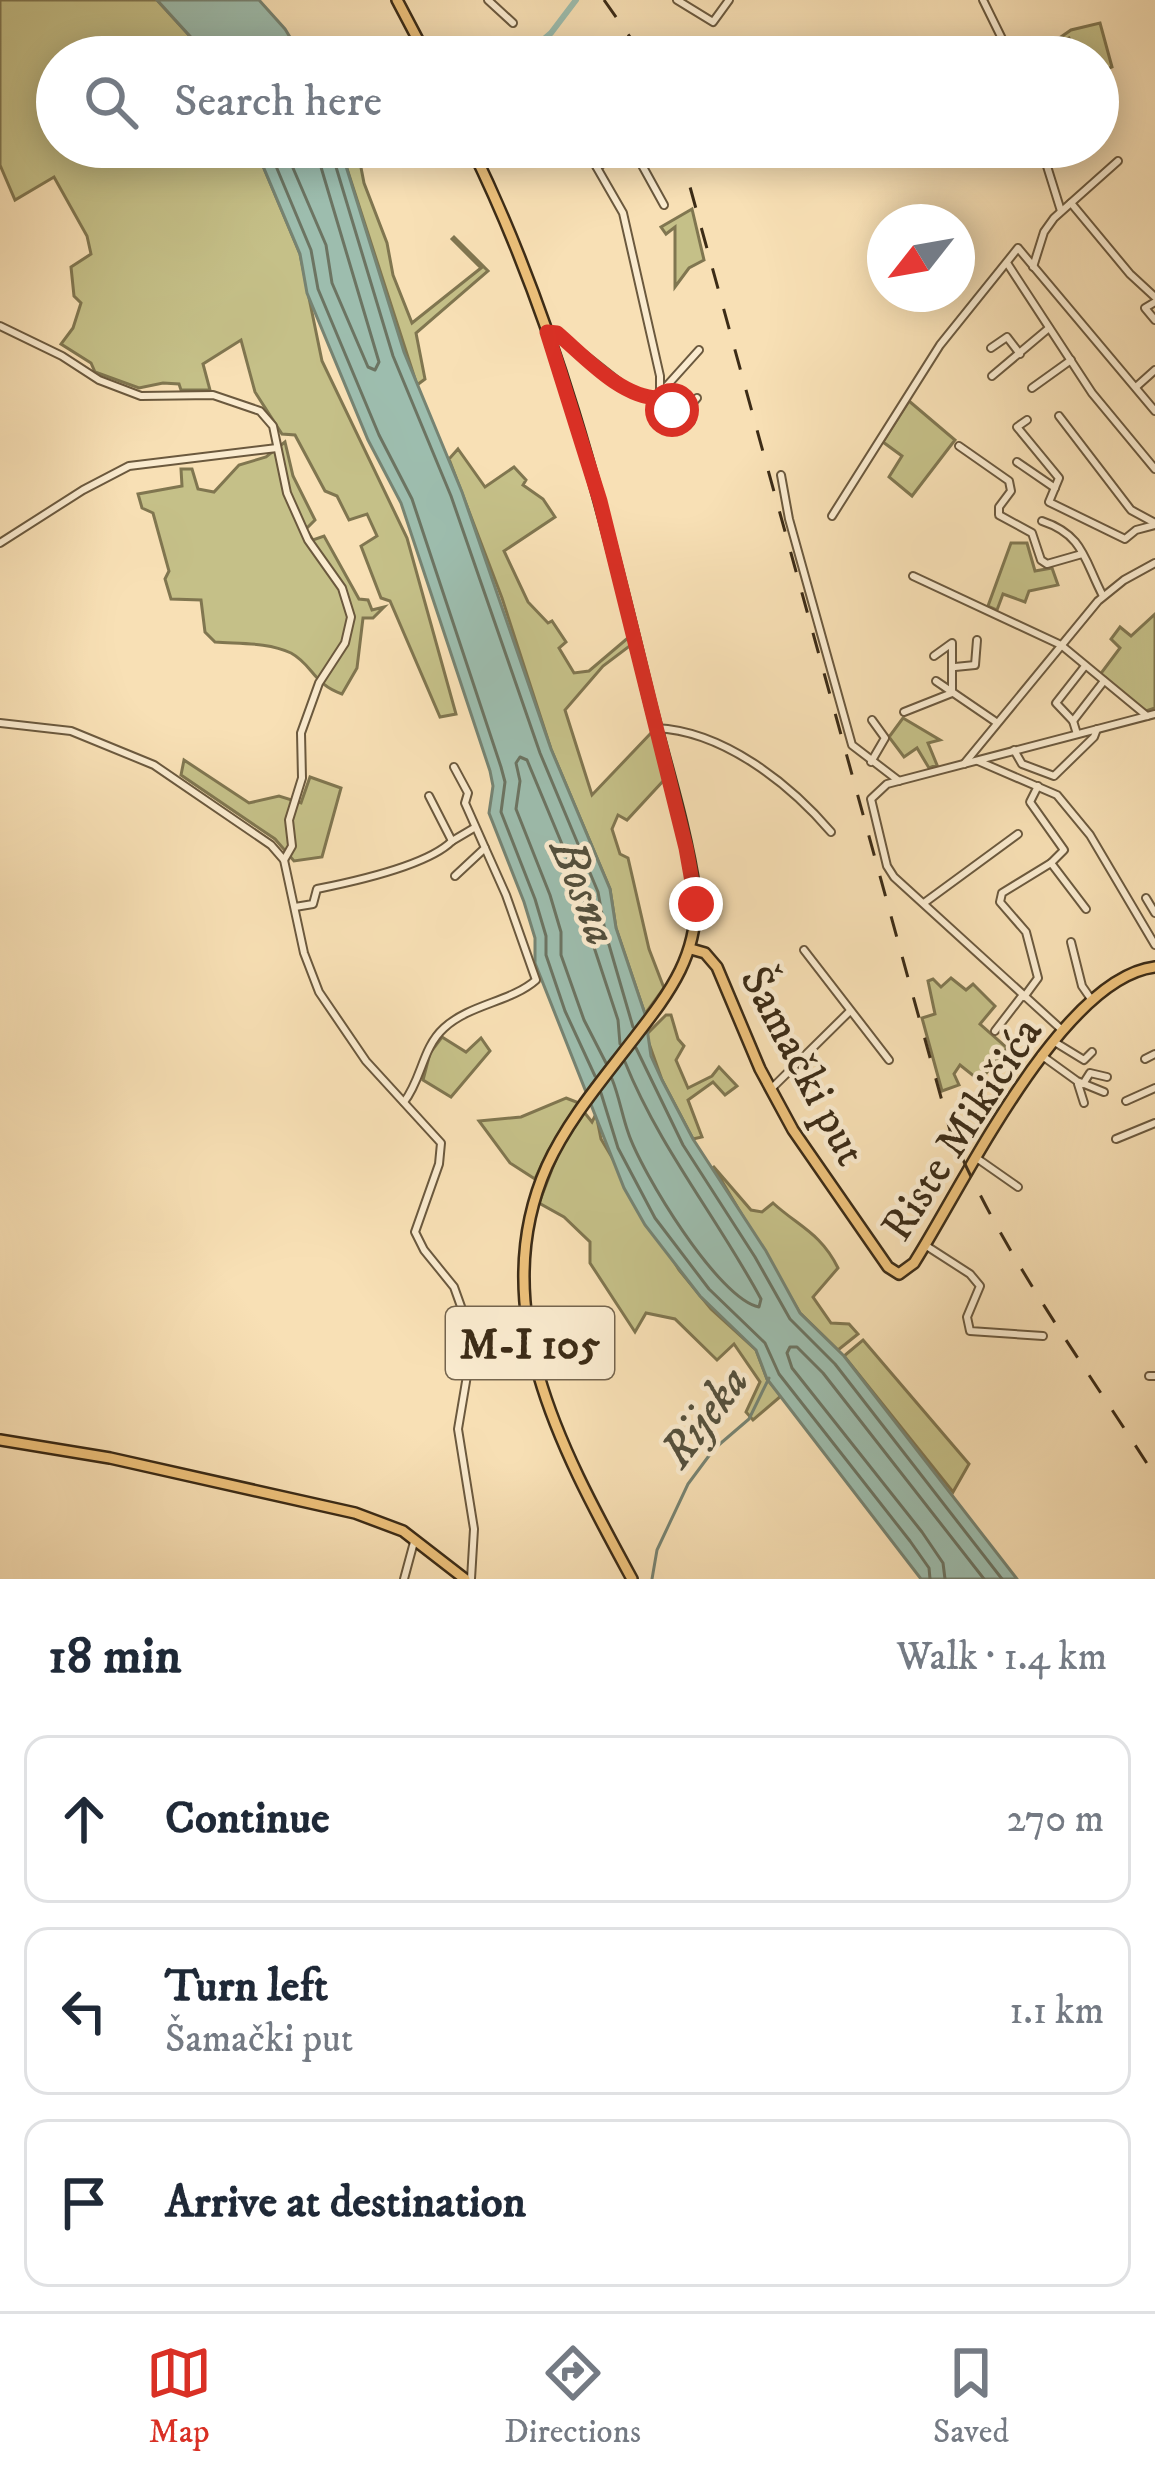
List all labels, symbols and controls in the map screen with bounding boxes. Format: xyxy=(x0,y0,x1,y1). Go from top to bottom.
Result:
search box xyxy=(36,36,1119,168)
icon: search xyxy=(78,69,144,135)
text: Search here xyxy=(174,74,382,130)
north arrow xyxy=(867,204,975,312)
route start xyxy=(645,383,699,437)
water label: Bosna xyxy=(535,828,631,954)
route end xyxy=(669,877,723,931)
street label: Šamački put xyxy=(727,957,878,1175)
street label: Riste Mikičića xyxy=(869,1007,1056,1252)
road number: M-I 105 xyxy=(446,1307,614,1379)
water label: Rijeka xyxy=(646,1354,763,1482)
text: 18 min xyxy=(48,1625,181,1689)
text: Walk · 1.4 km xyxy=(896,1633,1107,1682)
icon: ahead xyxy=(51,1786,117,1852)
text: Continue xyxy=(165,1791,330,1847)
text: 270 m xyxy=(1007,1795,1104,1844)
text: Turn left xyxy=(165,1959,328,2015)
icon: left xyxy=(51,1978,117,2044)
text: 1.1 km xyxy=(1009,1987,1104,2036)
text: Šamački put xyxy=(165,2015,353,2064)
icon: arrive xyxy=(51,2170,117,2236)
text: Arrive at destination xyxy=(165,2175,526,2231)
tab: Map xyxy=(146,2340,212,2453)
tab: Directions xyxy=(504,2340,641,2453)
tab: Saved xyxy=(933,2340,1009,2453)

